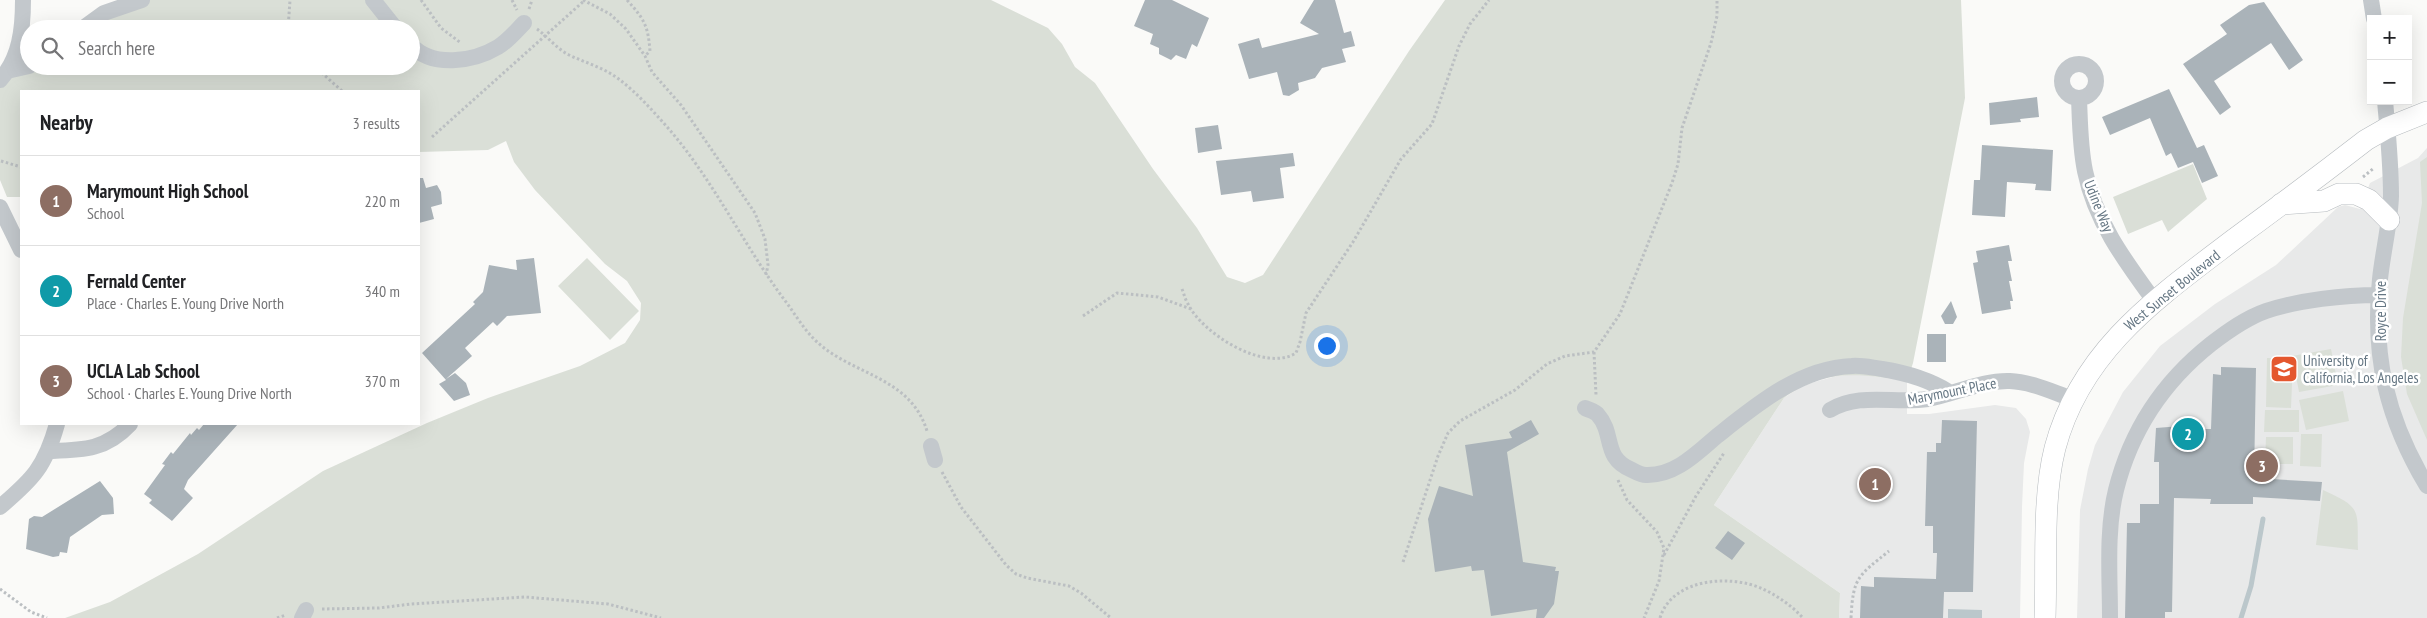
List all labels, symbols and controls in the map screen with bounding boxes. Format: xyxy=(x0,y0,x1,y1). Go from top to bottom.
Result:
map controls xyxy=(2367,15,2412,105)
button: + xyxy=(2367,15,2412,60)
search box xyxy=(20,20,420,75)
icon: search xyxy=(38,34,66,62)
text: Search here xyxy=(78,36,155,60)
button: − xyxy=(2367,60,2412,105)
text: Nearby xyxy=(40,109,93,136)
text: 3 results xyxy=(353,113,400,133)
street label: Udine Way xyxy=(2080,177,2118,235)
text: Marymount High School xyxy=(87,179,248,203)
text: 1 xyxy=(52,191,60,211)
text: 220 m xyxy=(365,191,400,211)
text: School xyxy=(87,203,124,223)
street label: West Sunset Boulevard xyxy=(2120,245,2224,335)
text: Fernald Center xyxy=(87,269,186,293)
text: 2 xyxy=(52,281,60,301)
text: 340 m xyxy=(365,281,400,301)
street label: Royce Drive xyxy=(2371,281,2390,341)
text: Place · Charles E. Young Drive North xyxy=(87,293,284,313)
your location xyxy=(1314,333,1340,359)
place label: University of California, Los Angeles xyxy=(2303,351,2419,387)
school or university icon: University of California, Los Angeles xyxy=(2269,354,2299,384)
text: UCLA Lab School xyxy=(87,359,200,383)
text: 3 xyxy=(52,371,60,391)
text: 370 m xyxy=(365,371,400,391)
street label: Marymount Place xyxy=(1906,373,1998,409)
text: School · Charles E. Young Drive North xyxy=(87,383,292,403)
pin: 2 xyxy=(2172,415,2204,453)
pin: 3 xyxy=(2246,447,2278,485)
pin: 1 xyxy=(1859,465,1891,503)

